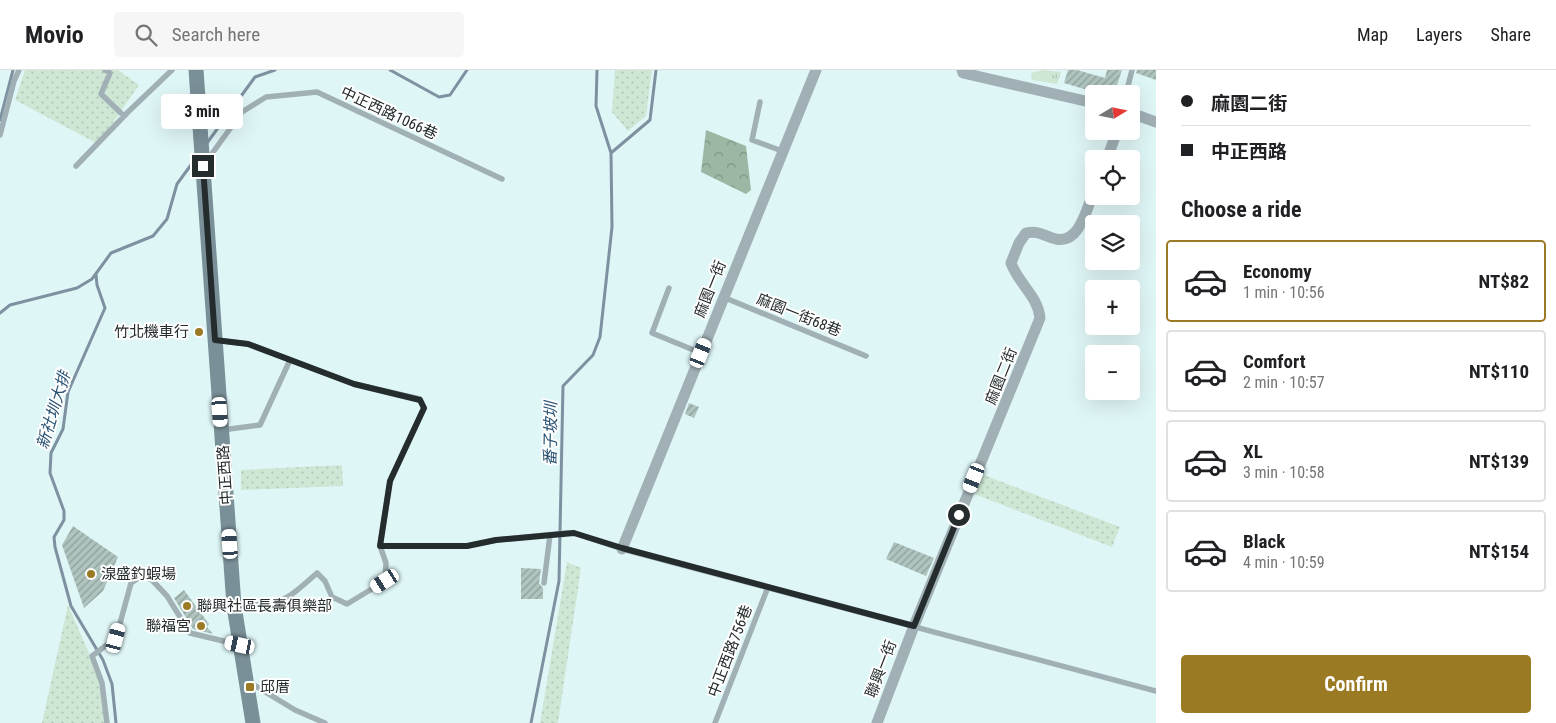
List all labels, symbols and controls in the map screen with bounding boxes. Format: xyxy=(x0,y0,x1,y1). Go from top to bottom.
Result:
search box xyxy=(114,12,464,57)
text: Movio xyxy=(25,21,84,49)
icon: search xyxy=(132,21,160,49)
text: Search here xyxy=(172,23,260,46)
text: Map xyxy=(1357,24,1388,45)
text: Layers xyxy=(1416,24,1463,45)
text: Share xyxy=(1491,24,1531,45)
street label: 中正西路1066巷 xyxy=(338,83,440,143)
north arrow xyxy=(1085,85,1140,140)
map controls xyxy=(1085,85,1140,400)
text: 麻園二街 xyxy=(1211,92,1287,115)
callout: 3 min xyxy=(162,93,244,128)
text: 3 min xyxy=(184,102,220,121)
text: 中正西路 xyxy=(1211,140,1287,163)
button: locate xyxy=(1085,150,1140,205)
route end xyxy=(192,155,214,177)
text: Choose a ride xyxy=(1181,197,1302,222)
button: layers xyxy=(1085,215,1140,270)
street label: 麻園一街 xyxy=(690,258,730,320)
icon: car xyxy=(1183,259,1228,304)
text: Economy xyxy=(1243,260,1312,283)
text: NT$82 xyxy=(1479,270,1529,293)
button: + xyxy=(1085,280,1140,335)
text: 1 min · 10:56 xyxy=(1243,283,1325,302)
street label: 麻園一街68巷 xyxy=(754,290,844,340)
place label: 竹北機車行 xyxy=(114,323,189,341)
marker: 竹北機車行 xyxy=(193,326,205,338)
car xyxy=(688,336,713,370)
street label: 麻園二街 xyxy=(981,345,1021,407)
button: − xyxy=(1085,345,1140,400)
icon: car xyxy=(1183,349,1228,394)
text: Comfort xyxy=(1243,350,1306,373)
text: NT$110 xyxy=(1469,360,1529,383)
water label: 新社圳大排 xyxy=(33,367,75,451)
text: 2 min · 10:57 xyxy=(1243,373,1325,392)
car xyxy=(211,397,228,427)
water label: 番子坡圳 xyxy=(540,400,561,466)
icon: car xyxy=(1183,439,1228,484)
text: XL xyxy=(1243,440,1263,463)
street label: 中正西路 xyxy=(214,444,236,506)
text: NT$139 xyxy=(1469,450,1529,473)
car xyxy=(961,461,986,495)
text: 3 min · 10:58 xyxy=(1243,463,1325,482)
route start xyxy=(948,504,970,526)
car xyxy=(221,529,238,559)
icon: car xyxy=(1183,529,1228,574)
text: Black xyxy=(1243,530,1285,553)
text: NT$154 xyxy=(1469,540,1529,563)
text: 4 min · 10:59 xyxy=(1243,553,1325,572)
place label: 湶盛釣蝦場 xyxy=(101,565,176,583)
car xyxy=(368,567,401,595)
marker: 湶盛釣蝦場 xyxy=(85,568,97,580)
place label: 聯興社區長壽俱樂部 xyxy=(197,597,332,615)
marker: 聯興社區長壽俱樂部 xyxy=(181,600,193,612)
street label: 中正西路756巷 xyxy=(704,602,756,700)
place label: 聯福宮 xyxy=(146,617,191,635)
marker: 聯福宮 xyxy=(195,620,207,632)
car xyxy=(104,622,127,654)
car xyxy=(223,635,256,655)
street label: 聯興一街 xyxy=(862,638,900,700)
button: Confirm xyxy=(1181,655,1531,713)
place label: 邱厝 xyxy=(260,678,290,696)
marker: 邱厝 xyxy=(244,681,256,693)

